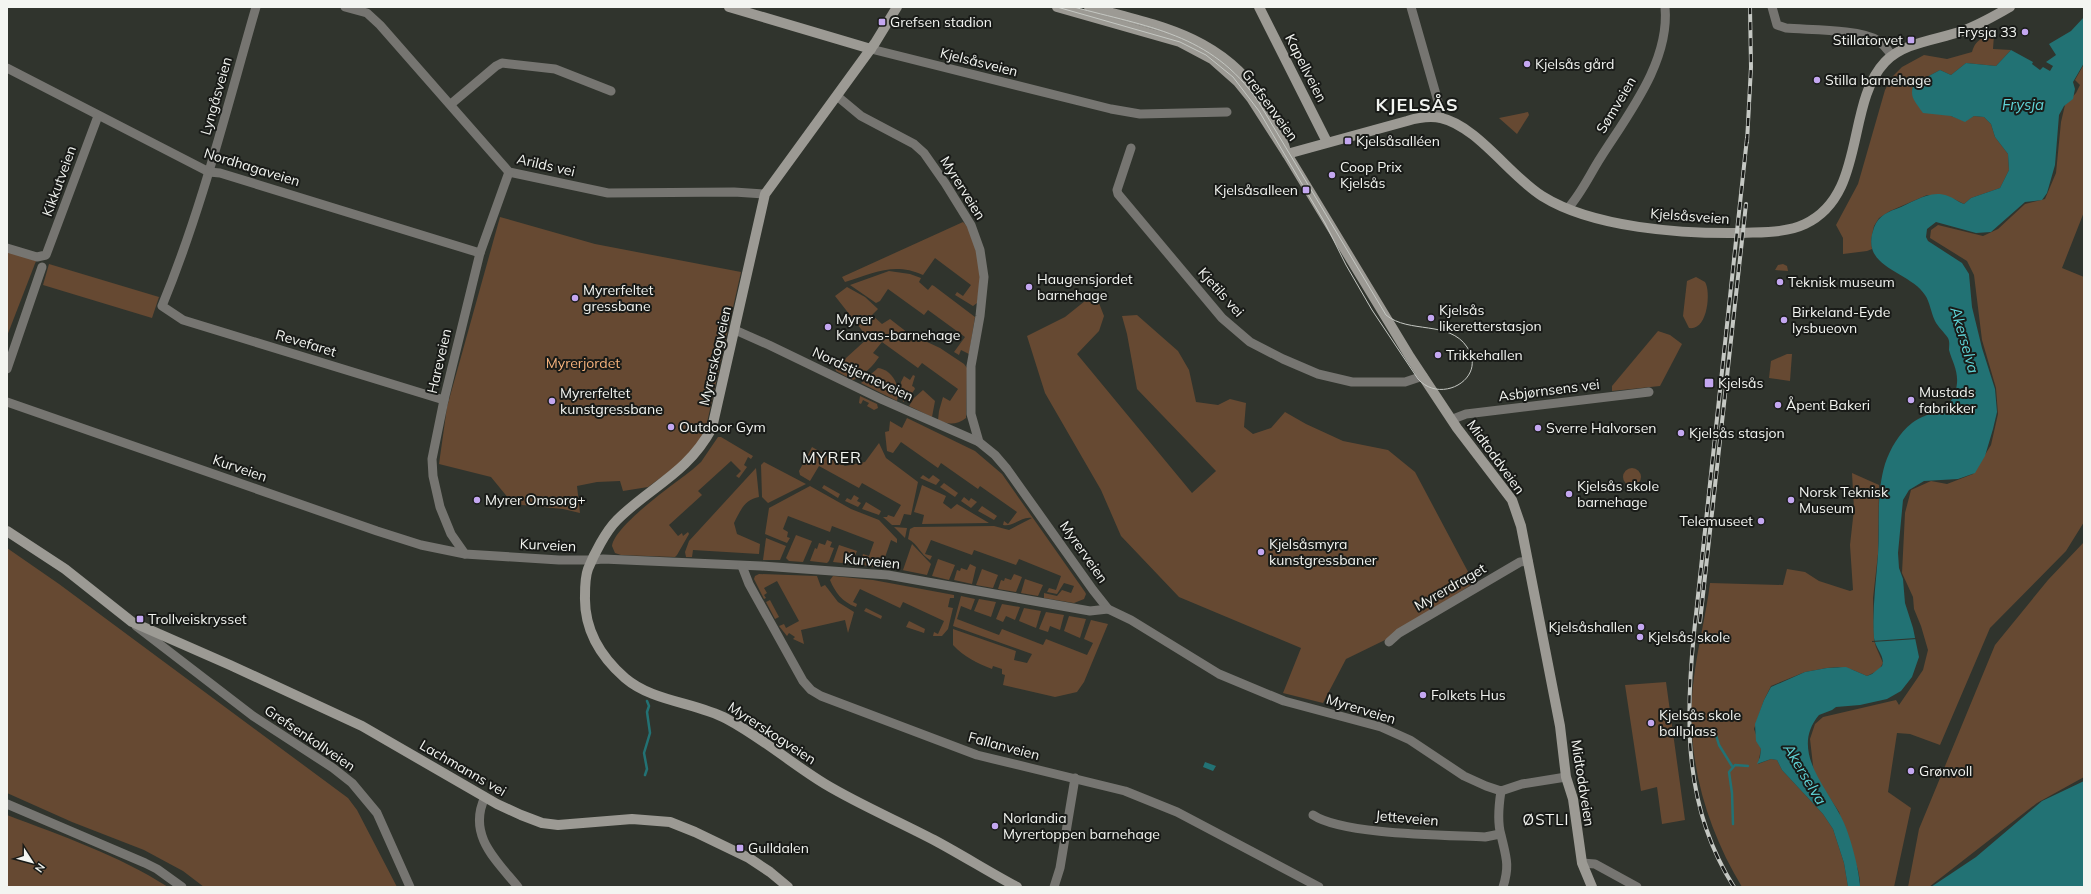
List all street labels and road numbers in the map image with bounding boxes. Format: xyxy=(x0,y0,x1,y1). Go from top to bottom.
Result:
street label: Kapellveien xyxy=(1281,31,1331,105)
street label: Kjelsåsveien xyxy=(938,44,1020,80)
street label: Lyngåsveien xyxy=(196,55,236,137)
street label: Grefsenveien xyxy=(1238,66,1302,144)
street label: Sømveien xyxy=(1592,73,1640,137)
street label: Kikkutveien xyxy=(38,143,80,219)
street label: Nordhagaveien xyxy=(202,144,302,190)
street label: Arilds vei xyxy=(515,150,577,180)
street label: Myrerveien xyxy=(936,153,990,223)
street label: Kjelsåsveien xyxy=(1650,204,1730,228)
street label: Kjetils vei xyxy=(1194,264,1248,320)
street label: Myrerskogveien xyxy=(695,304,735,408)
street label: Revefaret xyxy=(273,325,339,361)
street label: Hareveien xyxy=(423,327,455,395)
street label: Nordstjerneveien xyxy=(810,343,916,405)
street label: Asbjørnsens vei xyxy=(1497,375,1601,405)
street label: Midtoddveien xyxy=(1463,416,1529,498)
street label: Kurveien xyxy=(210,450,270,486)
street label: Myrerveien xyxy=(1056,517,1112,587)
street label: Kurveien xyxy=(519,535,577,555)
street label: Kurveien xyxy=(843,549,901,573)
street label: Myrerdraget xyxy=(1411,559,1489,615)
street label: Myrerveien xyxy=(1324,690,1398,728)
street label: Myrerskogveien xyxy=(725,698,819,768)
street label: Grefsenkollveien xyxy=(261,701,359,775)
street label: Fallanveien xyxy=(966,728,1042,764)
street label: Lachmanns vei xyxy=(416,736,510,800)
street label: Midtoddveien xyxy=(1567,738,1599,828)
street label: Jetteveien xyxy=(1375,806,1439,830)

